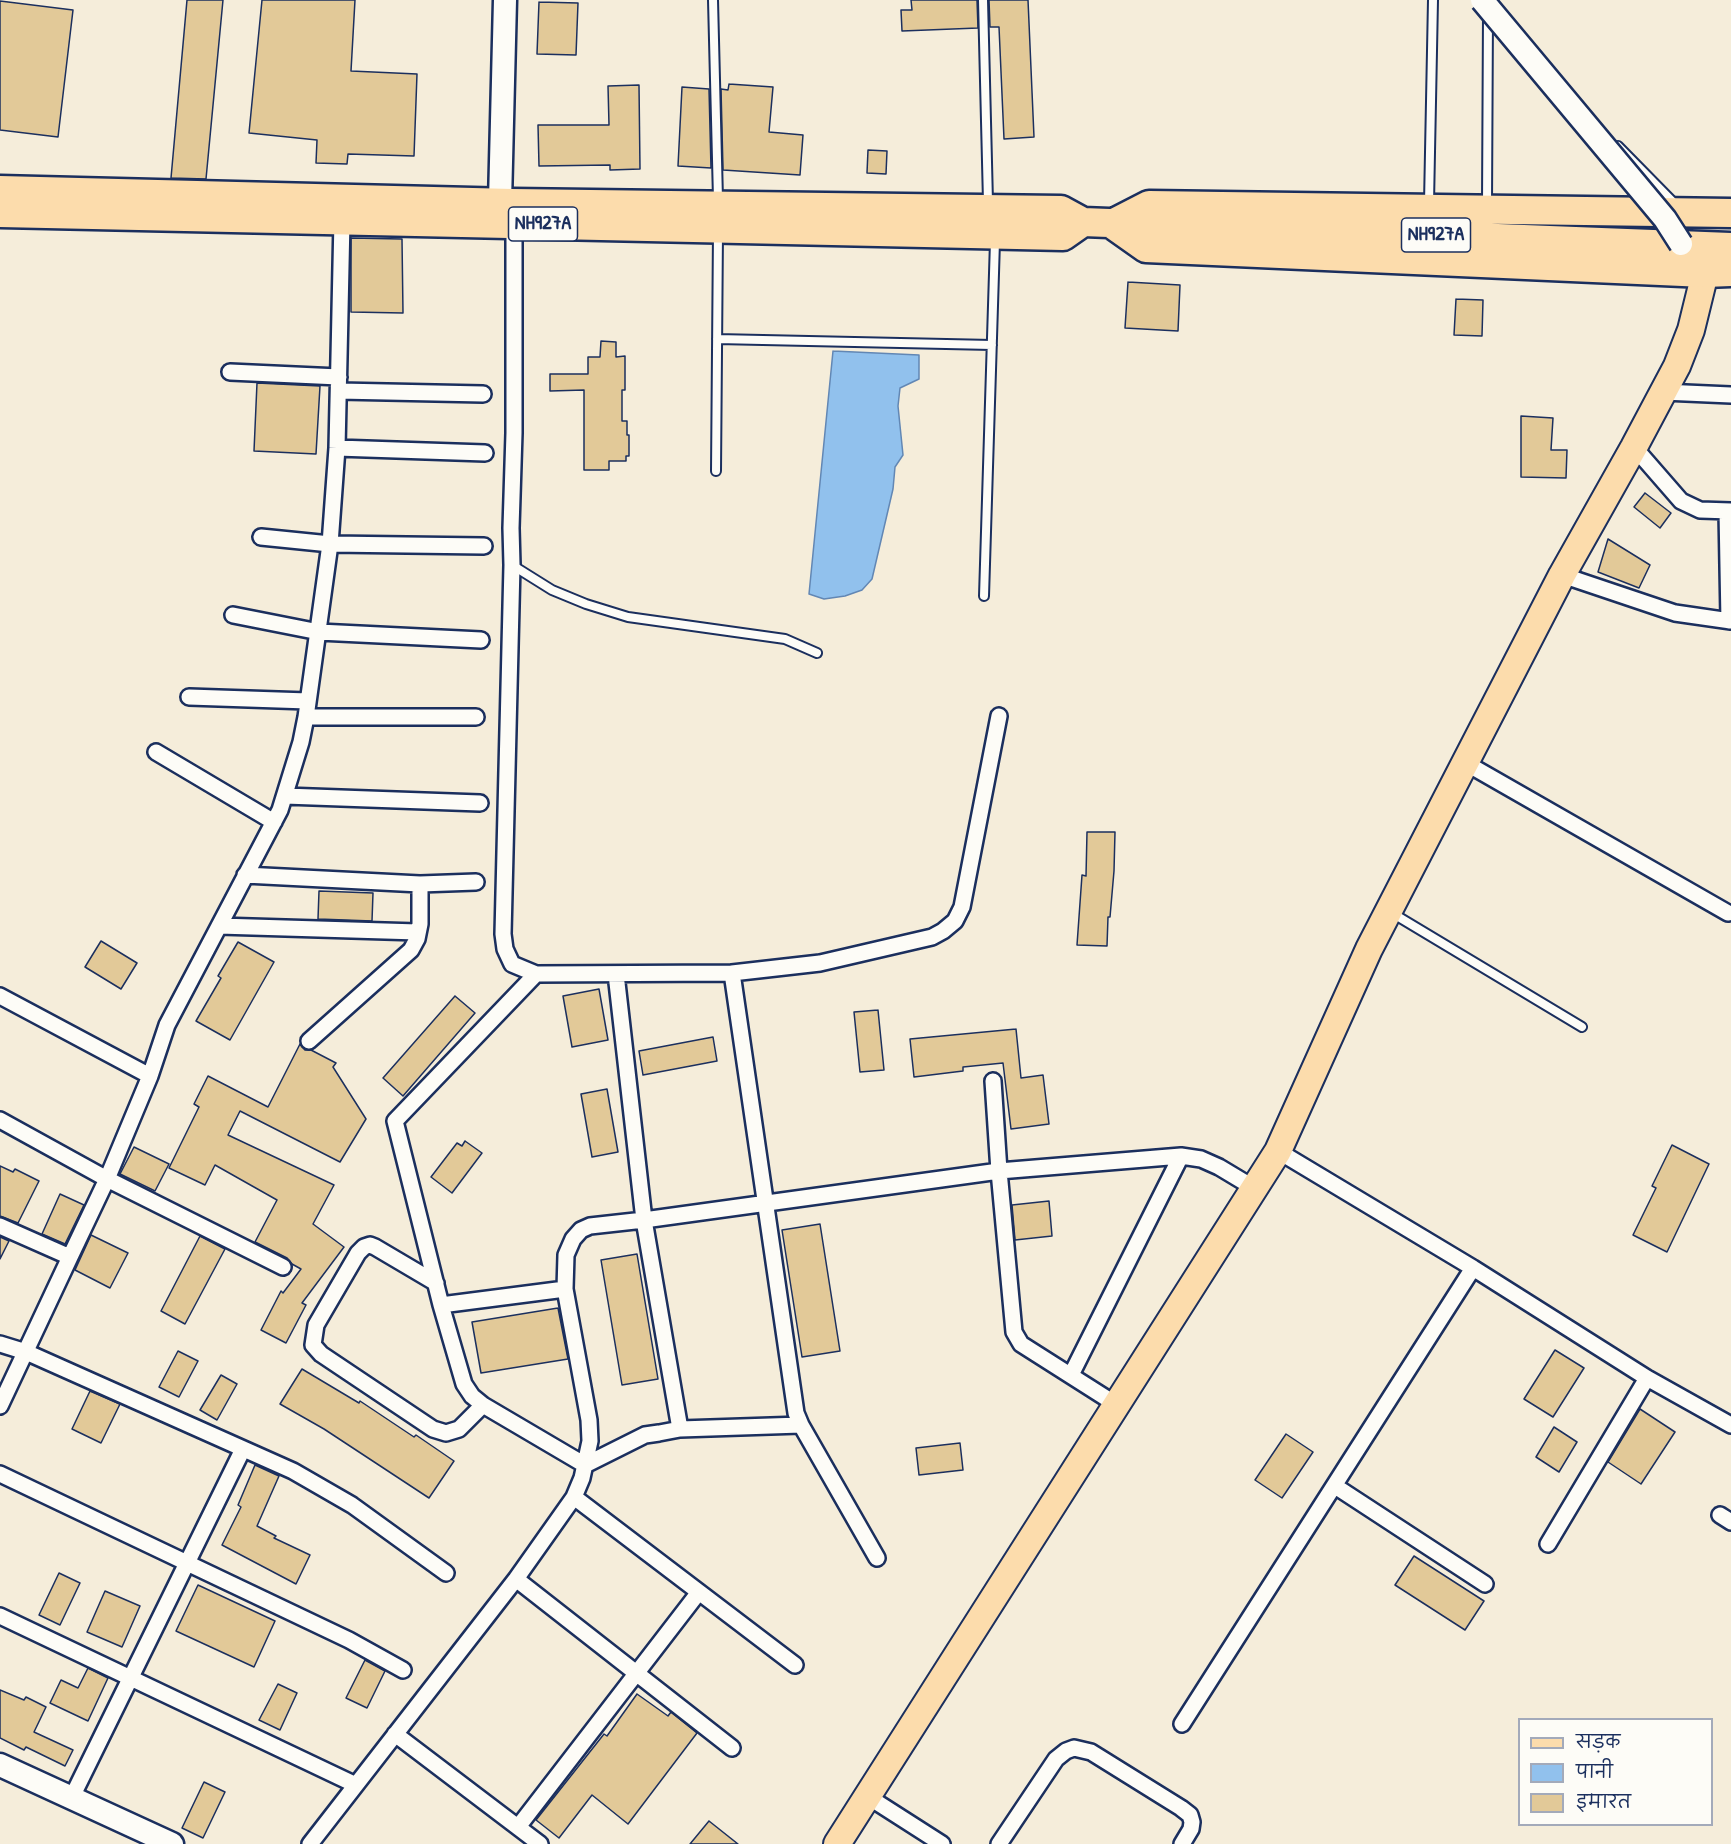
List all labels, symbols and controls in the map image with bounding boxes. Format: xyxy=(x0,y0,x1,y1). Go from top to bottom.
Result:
road number: NH927A xyxy=(508,207,578,241)
road number: NH927A xyxy=(1402,218,1470,252)
legend xyxy=(1518,1718,1713,1826)
text: सड़क xyxy=(1576,1729,1620,1754)
text: पानी xyxy=(1576,1759,1613,1784)
text: इमारत xyxy=(1576,1789,1631,1814)

